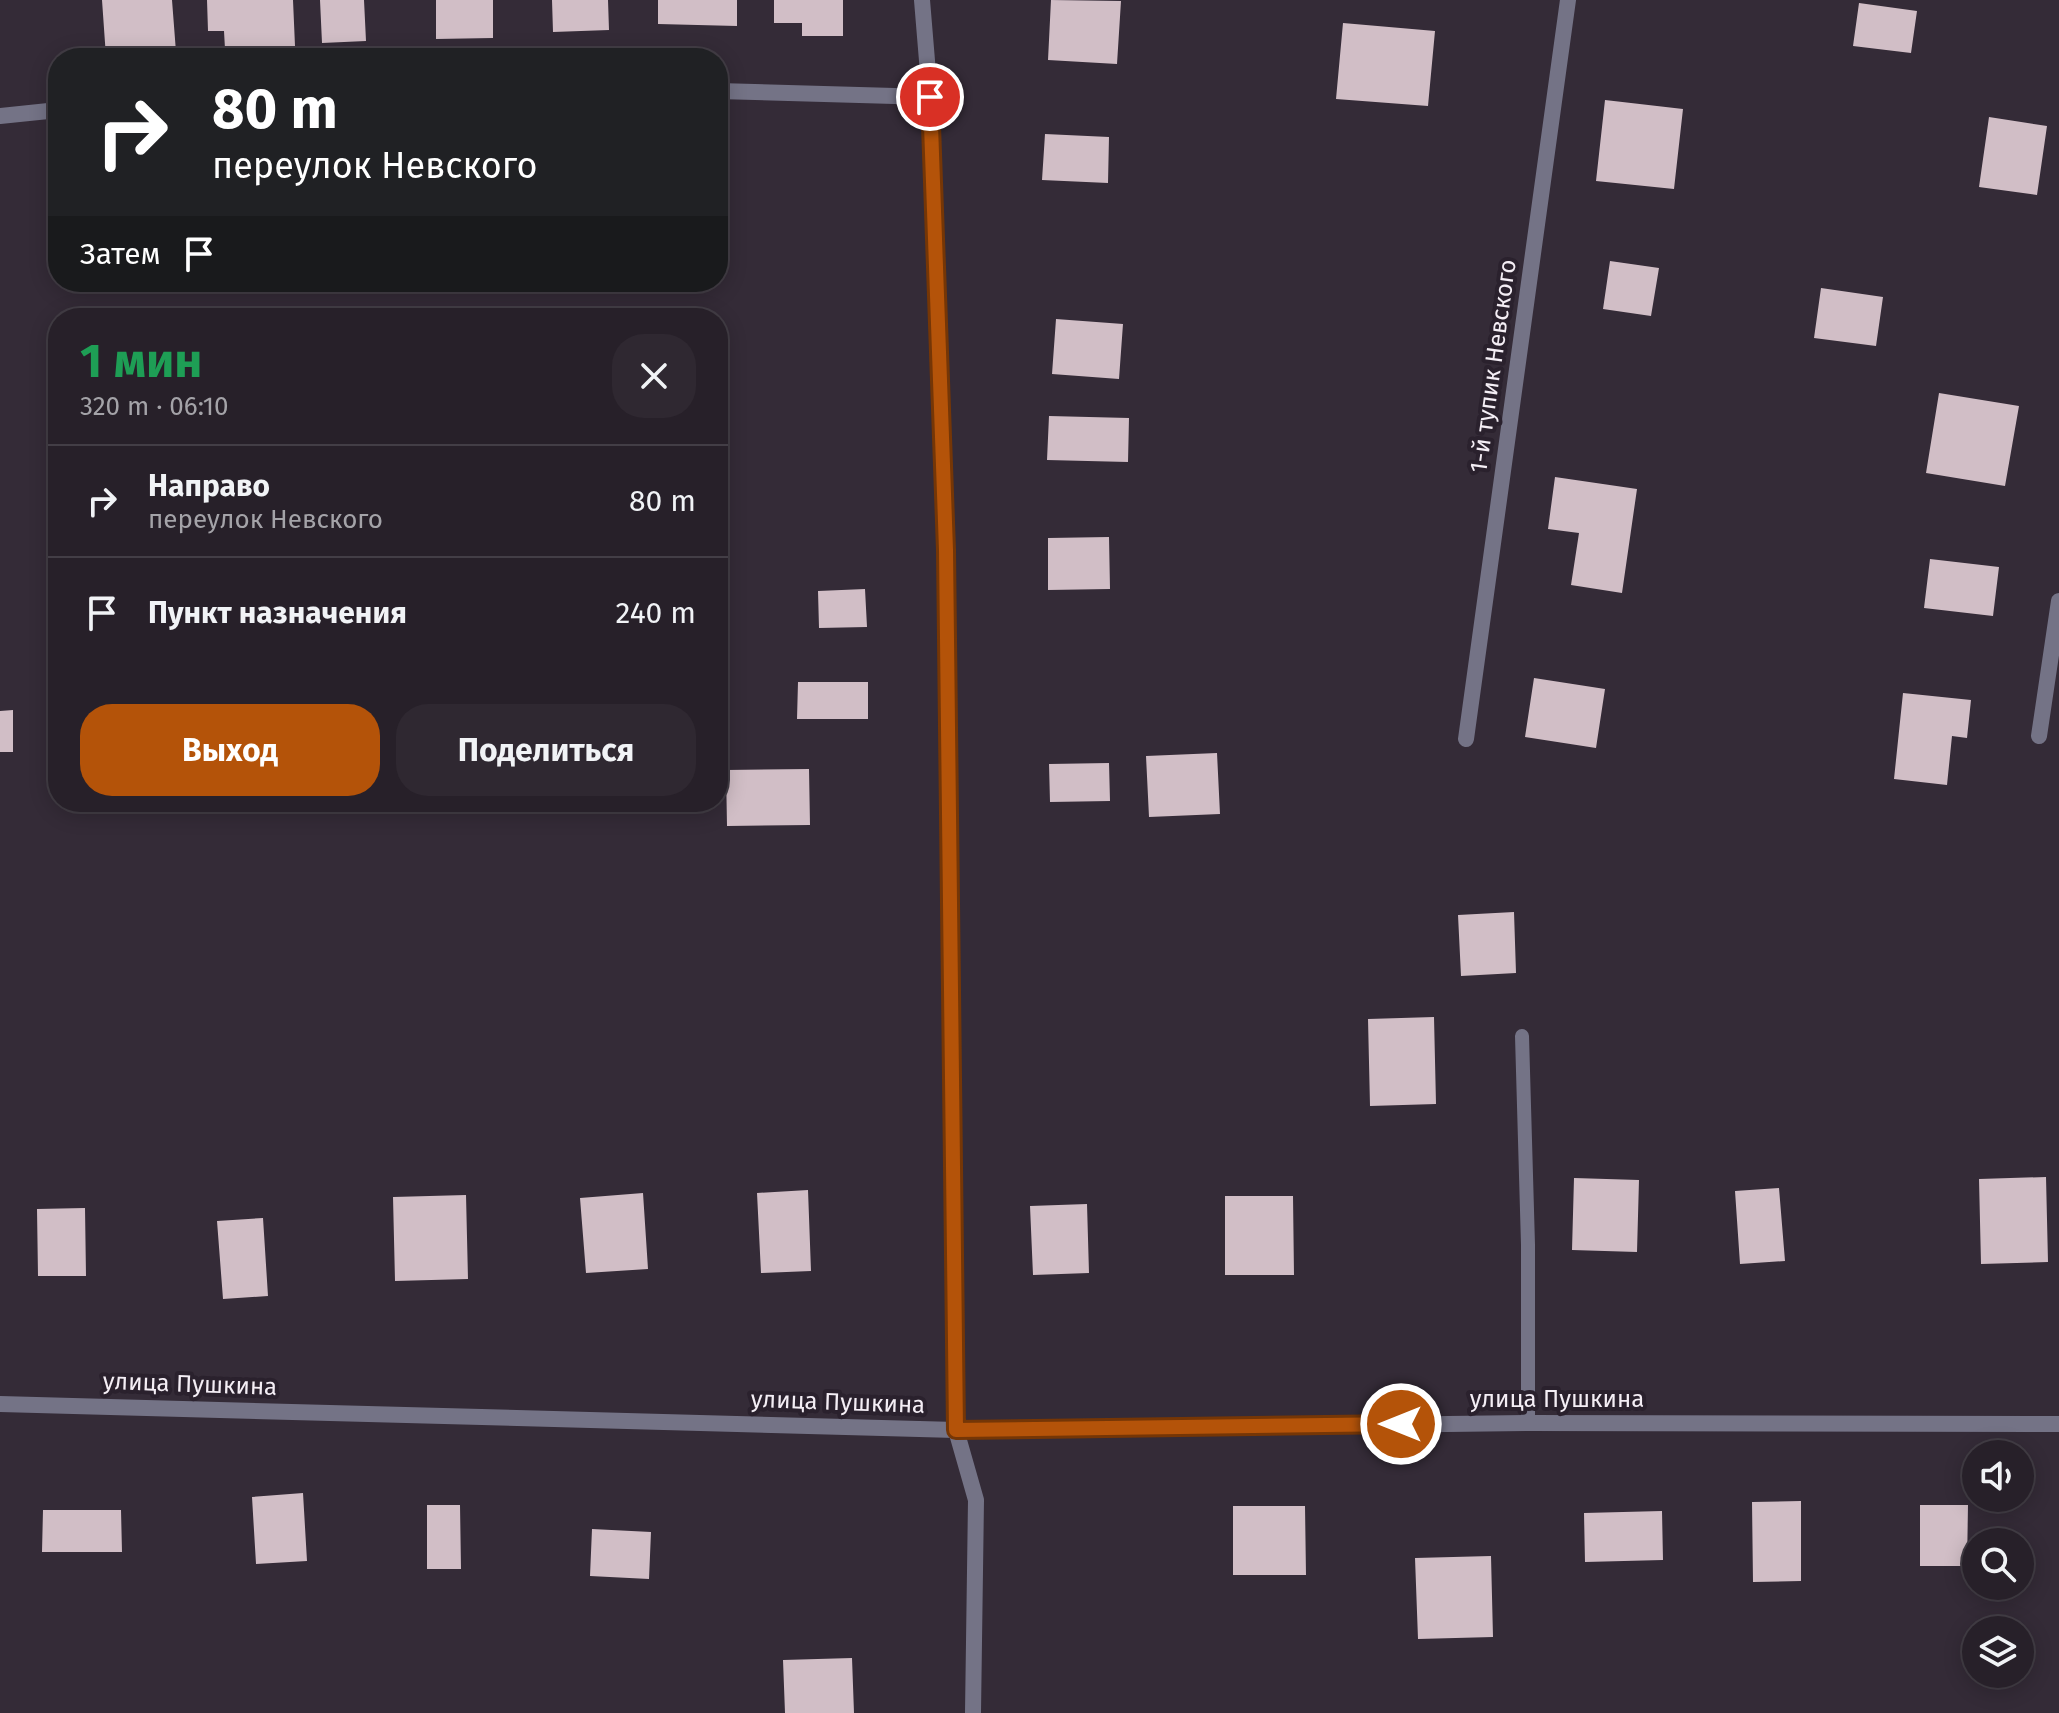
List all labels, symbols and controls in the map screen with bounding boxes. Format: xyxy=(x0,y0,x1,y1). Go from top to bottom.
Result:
pin xyxy=(896,63,964,131)
icon: arrive xyxy=(908,75,952,119)
text: 80 m xyxy=(212,76,338,143)
icon: right xyxy=(80,80,184,184)
text: переулок Невского xyxy=(212,144,537,188)
icon: arrive xyxy=(177,232,221,276)
text: Затем xyxy=(80,236,161,272)
street label: 1-й тупик Невского xyxy=(1464,258,1522,474)
text: 1 мин xyxy=(80,332,202,390)
button: close xyxy=(612,334,696,418)
text: 320 m · 06:10 xyxy=(80,391,229,422)
text: Направо xyxy=(148,468,270,504)
icon: right xyxy=(80,479,124,523)
text: 80 m xyxy=(629,483,696,519)
text: переулок Невского xyxy=(148,504,383,535)
icon: arrive xyxy=(80,591,124,635)
text: Пункт назначения xyxy=(148,595,407,631)
text: 240 m xyxy=(616,595,696,631)
button: Выход xyxy=(80,704,380,796)
button: Поделиться xyxy=(396,704,696,796)
street label: улица Пушкина xyxy=(102,1367,278,1401)
position arrow xyxy=(1359,1382,1443,1466)
street label: улица Пушкина xyxy=(750,1385,926,1419)
street label: улица Пушкина xyxy=(1470,1385,1644,1413)
map controls xyxy=(1962,1440,2034,1688)
button: sound xyxy=(1962,1440,2034,1512)
button: search xyxy=(1962,1528,2034,1600)
button: layers xyxy=(1962,1616,2034,1688)

